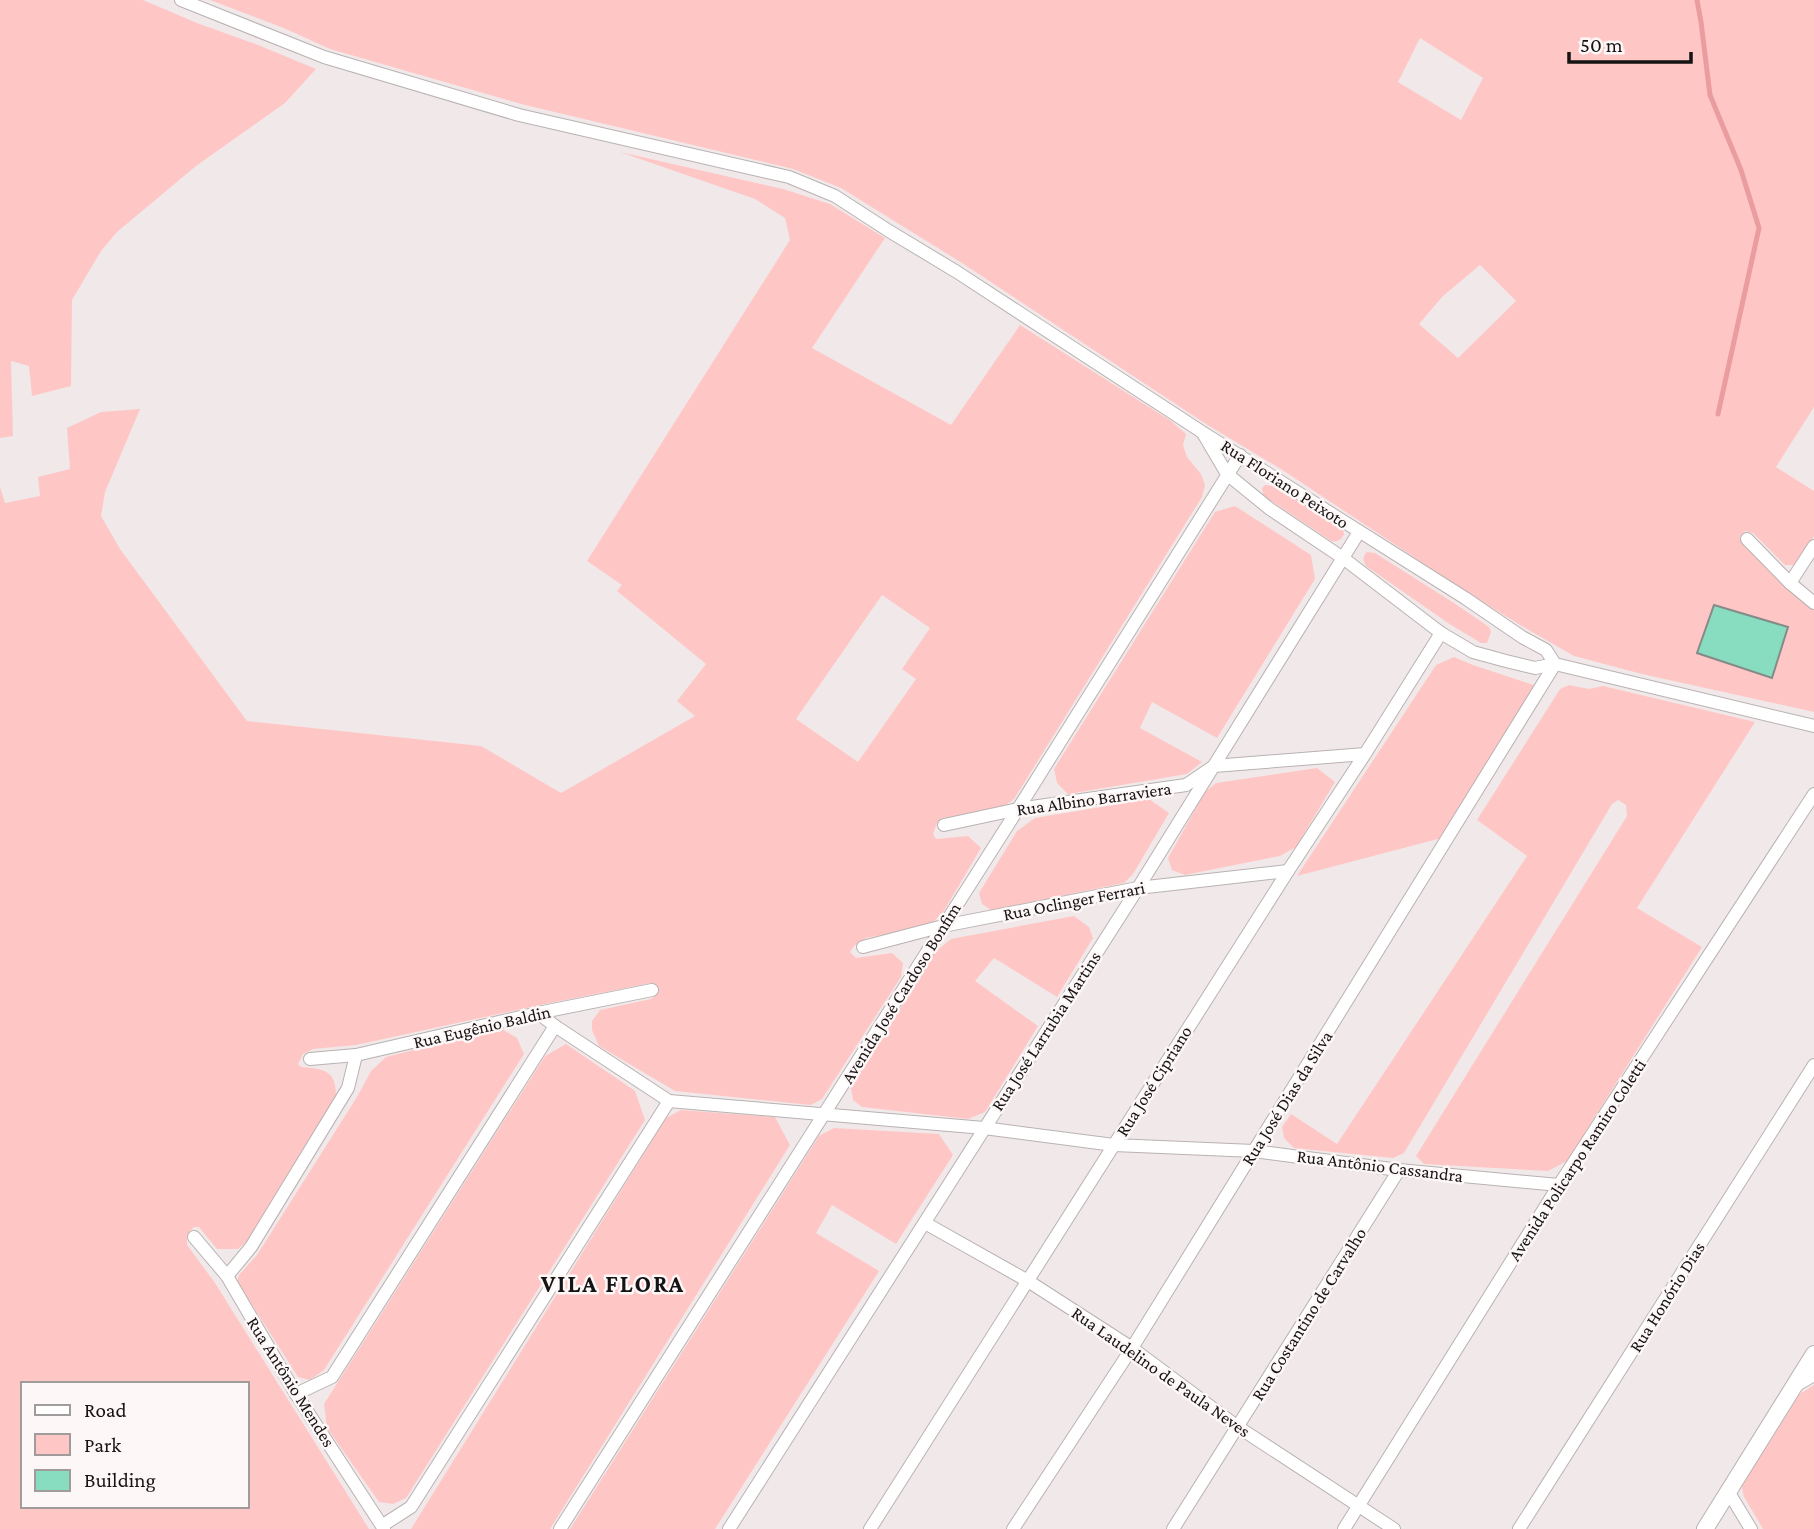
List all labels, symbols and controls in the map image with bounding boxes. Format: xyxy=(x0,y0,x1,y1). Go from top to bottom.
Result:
scale bar xyxy=(1569,21,1692,65)
text: 50 m xyxy=(1580,33,1623,57)
street label: Rua Floriano Peixoto xyxy=(1217,435,1353,533)
street label: Rua Albino Barraviera xyxy=(1015,778,1173,820)
street label: Rua Oclinger Ferrari xyxy=(1001,877,1147,925)
street label: Avenida José Cardoso Bonfim xyxy=(837,899,965,1087)
street label: Rua José Larrubia Martins xyxy=(987,948,1105,1114)
street label: Rua Eugênio Baldin xyxy=(411,1001,553,1053)
street label: Rua José Cipriano xyxy=(1112,1022,1196,1140)
street label: Rua José Dias da Silva xyxy=(1238,1027,1336,1169)
street label: Avenida Policarpo Ramiro Coletti xyxy=(1504,1055,1650,1265)
street label: Rua Antônio Cassandra xyxy=(1296,1146,1464,1186)
street label: Rua Costantino de Carvalho xyxy=(1248,1224,1370,1404)
street label: Rua Honório Dias xyxy=(1625,1238,1709,1356)
district label: VILA FLORA xyxy=(540,1270,685,1297)
street label: Rua Laudelino de Paula Neves xyxy=(1068,1303,1254,1441)
street label: Rua Antônio Mendes xyxy=(243,1313,339,1451)
legend xyxy=(21,1382,248,1508)
text: Road xyxy=(84,1398,127,1422)
text: Park xyxy=(84,1433,121,1457)
text: Building xyxy=(84,1468,156,1492)

